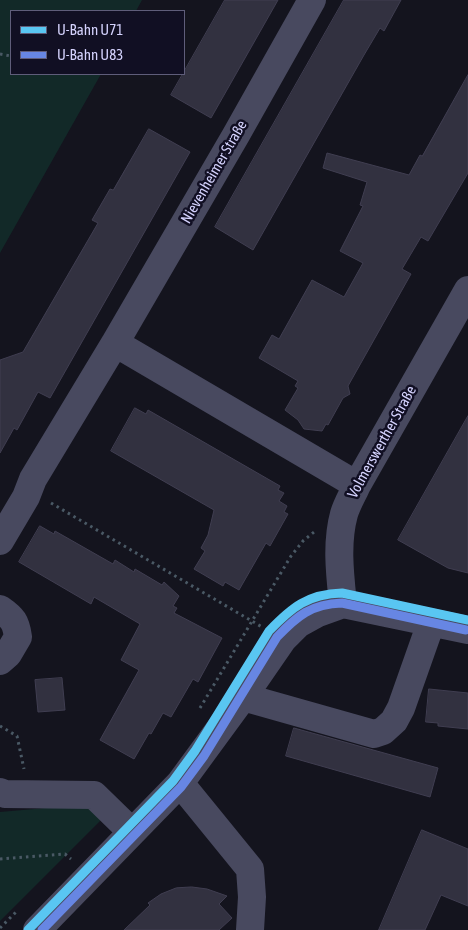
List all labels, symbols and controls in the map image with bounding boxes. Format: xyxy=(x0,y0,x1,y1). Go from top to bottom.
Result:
legend xyxy=(10,10,185,75)
text: U-Bahn U71 xyxy=(57,21,123,38)
text: U-Bahn U83 xyxy=(57,46,123,63)
street label: Nievenheimer Straße xyxy=(177,117,251,227)
street label: Volmerswerther Straße xyxy=(344,383,420,501)

